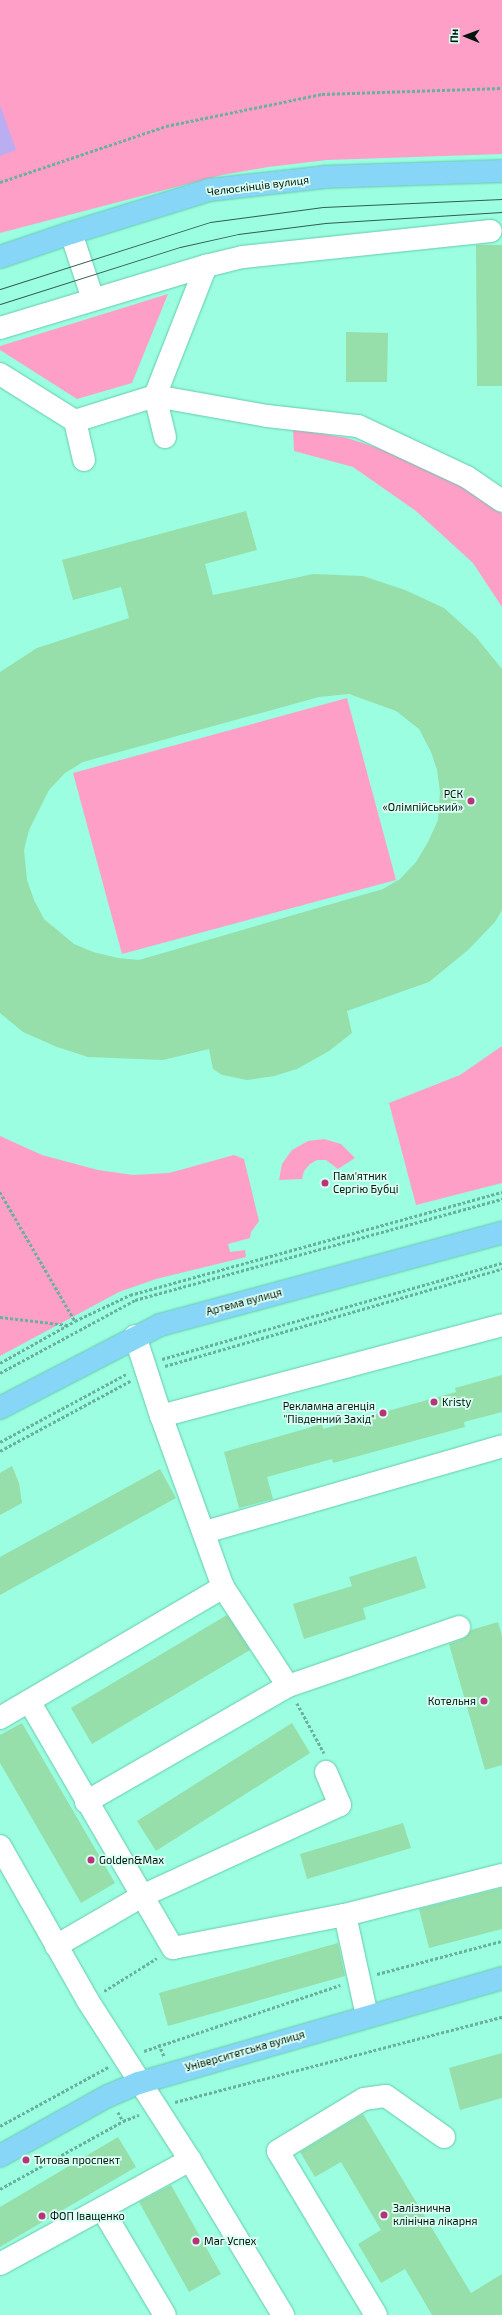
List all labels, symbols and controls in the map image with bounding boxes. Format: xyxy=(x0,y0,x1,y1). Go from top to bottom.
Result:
north arrow xyxy=(446,16,486,56)
text: Пн xyxy=(447,29,460,43)
street label: Челюскінців вулиця xyxy=(206,173,310,199)
place label: РСК «Олімпійський» xyxy=(382,788,463,814)
marker: РСК «Олімпійський» xyxy=(466,796,476,806)
place label: Пам'ятник Сергію Бубці xyxy=(333,1170,399,1196)
marker: Пам'ятник Сергію Бубці xyxy=(320,1178,330,1188)
street label: Артема вулиця xyxy=(205,1286,283,1318)
place label: Kristy xyxy=(442,1395,471,1409)
marker: Kristy xyxy=(429,1397,439,1407)
place label: Рекламна агенція "Південний Захід" xyxy=(283,1400,375,1426)
marker: Рекламна агенція "Південний Захід" xyxy=(378,1408,388,1418)
place label: Котельня xyxy=(428,1694,476,1708)
marker: Котельня xyxy=(479,1696,489,1706)
place label: Golden&Max xyxy=(99,1853,164,1867)
marker: Golden&Max xyxy=(86,1855,96,1865)
street label: Університетська вулиця xyxy=(184,2028,306,2074)
place label: Титова проспект xyxy=(34,2153,120,2167)
marker: Титова проспект xyxy=(21,2155,31,2165)
place label: Залізнична клінічна лікарня xyxy=(393,2202,477,2228)
place label: ФОП Іващенко xyxy=(50,2209,125,2223)
marker: Залізнична клінічна лікарня xyxy=(378,2209,390,2221)
marker: ФОП Іващенко xyxy=(37,2211,47,2221)
place label: Маг Успех xyxy=(204,2234,256,2248)
marker: Маг Успех xyxy=(191,2236,201,2246)

